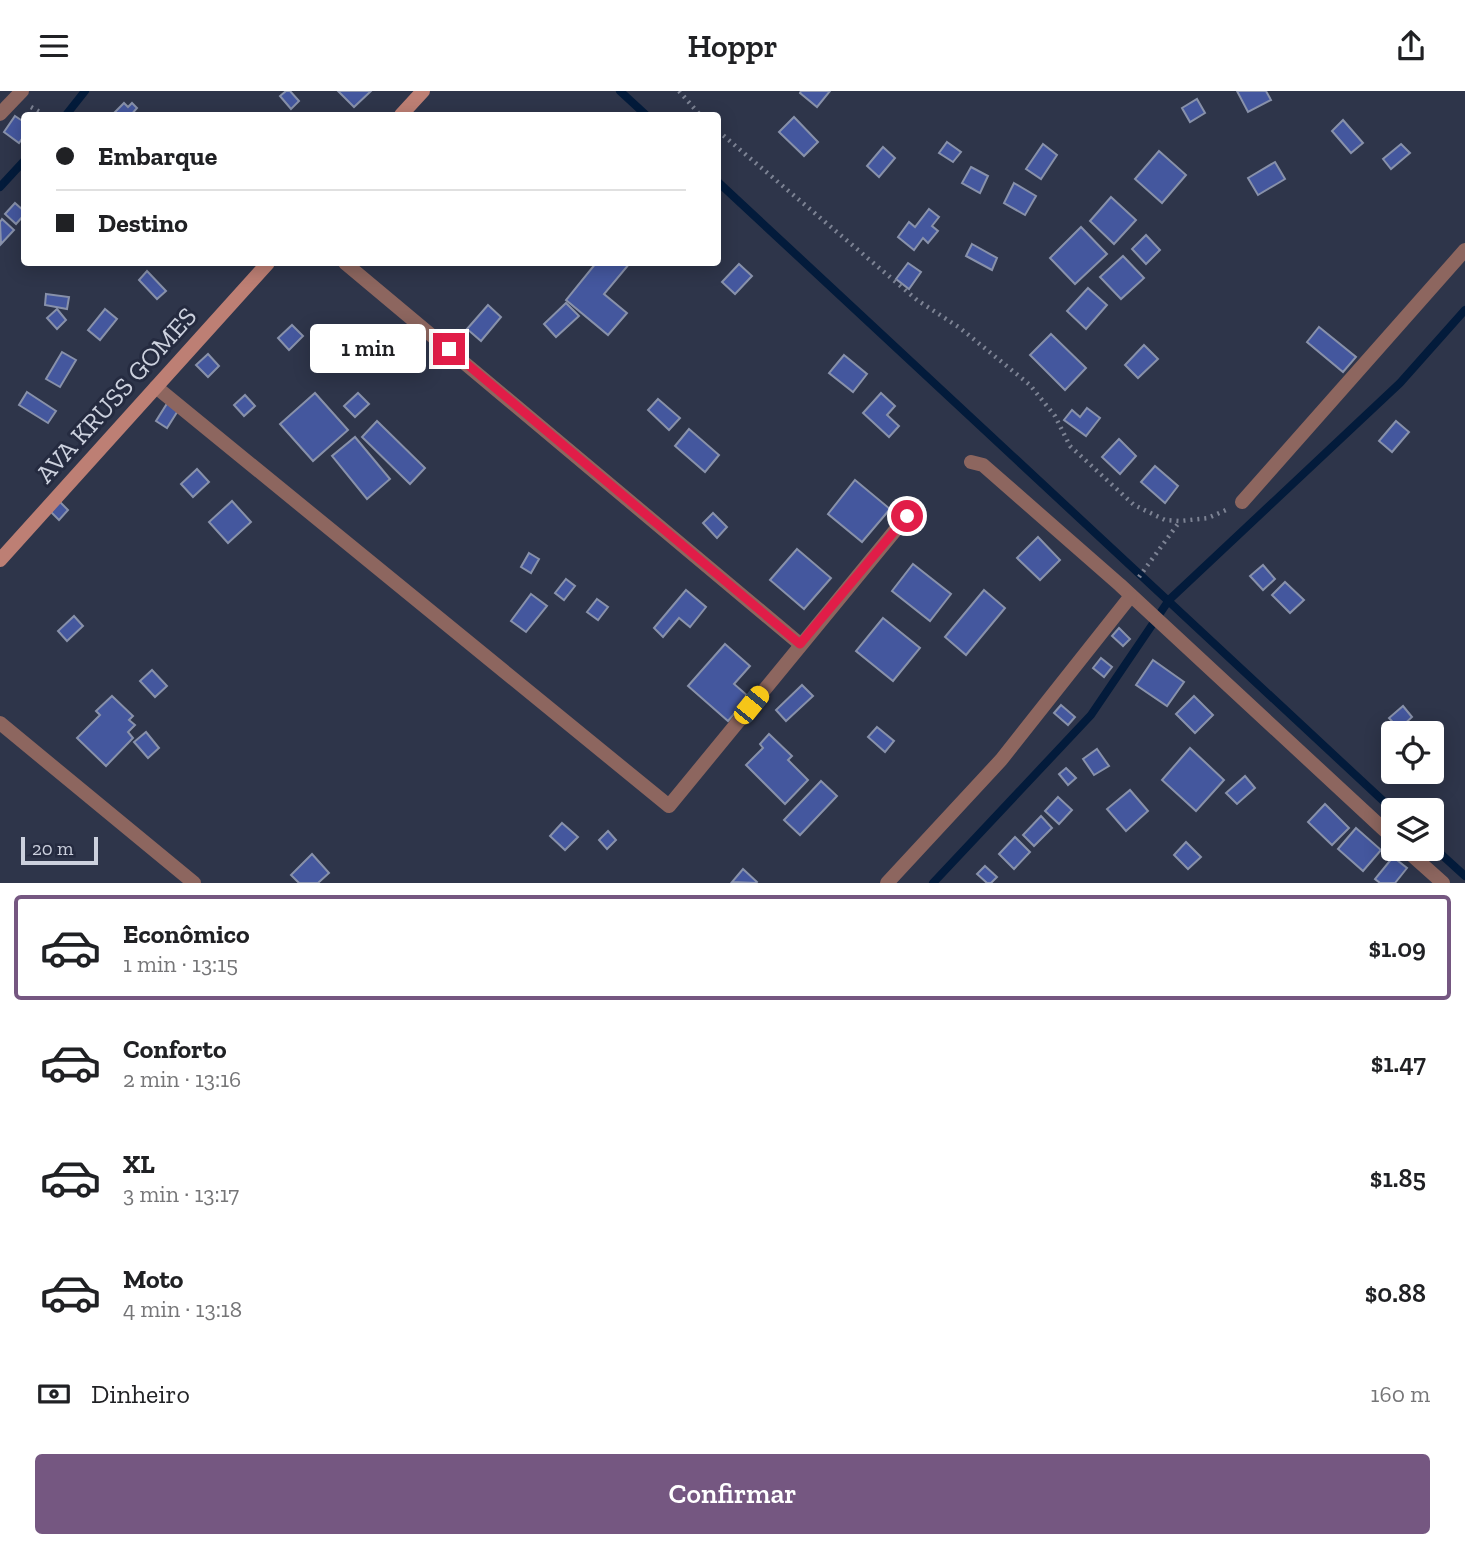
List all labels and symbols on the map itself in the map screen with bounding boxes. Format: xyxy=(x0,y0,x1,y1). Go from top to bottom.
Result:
street label: AVA KRUSS GOMES xyxy=(29,301,203,489)
callout: 1 min xyxy=(309,324,424,373)
route end xyxy=(433,333,465,365)
route start xyxy=(891,500,923,532)
car xyxy=(730,682,773,728)
scale bar xyxy=(21,834,98,866)

